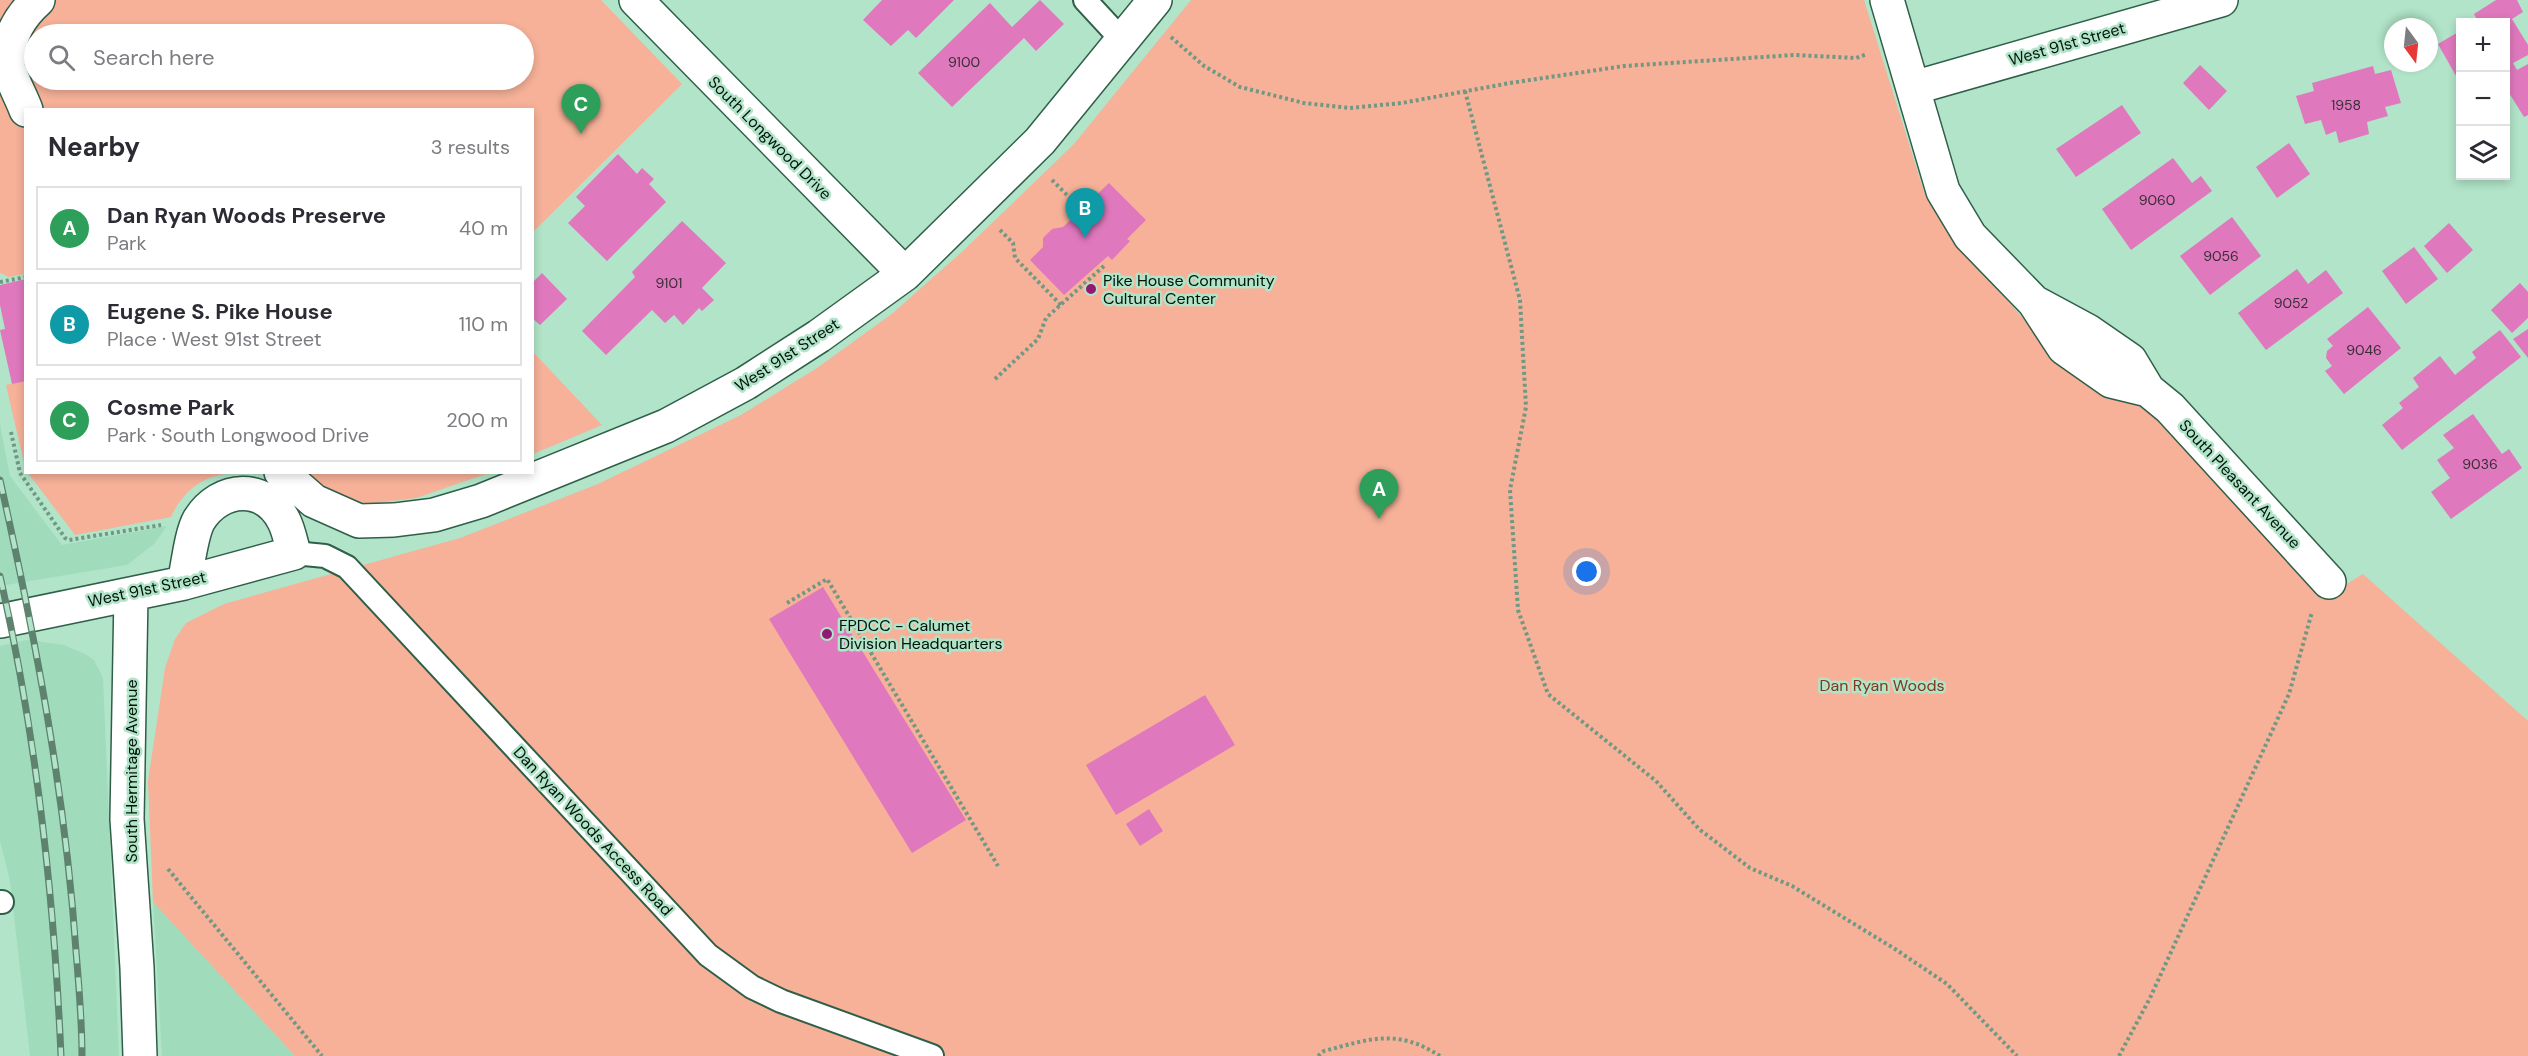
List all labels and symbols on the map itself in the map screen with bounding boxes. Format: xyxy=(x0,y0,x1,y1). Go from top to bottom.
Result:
street label: West 91st Street xyxy=(2006,17,2128,71)
north arrow xyxy=(2384,18,2438,72)
house number: 9100 xyxy=(948,53,980,71)
street label: South Longwood Drive xyxy=(704,72,836,204)
pin: C xyxy=(562,84,600,134)
house number: 1958 xyxy=(2331,96,2361,114)
pin: B xyxy=(1066,188,1104,238)
house number: 9060 xyxy=(2139,191,2175,209)
house number: 9056 xyxy=(2203,247,2239,265)
place label: Pike House Community Cultural Center xyxy=(1103,270,1275,309)
house number: 9101 xyxy=(656,274,682,292)
marker: Pike House Community Cultural Center xyxy=(1084,282,1098,296)
house number: 9052 xyxy=(2274,294,2308,312)
street label: West 91st Street xyxy=(731,313,843,397)
house number: 9046 xyxy=(2346,341,2382,359)
street label: South Pleasant Avenue xyxy=(2175,415,2305,553)
house number: 9036 xyxy=(2462,455,2498,473)
pin: A xyxy=(1360,470,1398,519)
your location xyxy=(1572,557,1601,586)
street label: West 91st Street xyxy=(86,566,208,612)
place label: FPDCC - Calumet Division Headquarters xyxy=(839,615,1003,654)
marker: FPDCC - Calumet Division Headquarters xyxy=(820,627,834,641)
park label: Dan Ryan Woods xyxy=(1820,675,1944,696)
street label: South Hermitage Avenue xyxy=(121,680,142,862)
street label: Dan Ryan Woods Access Road xyxy=(509,742,677,920)

